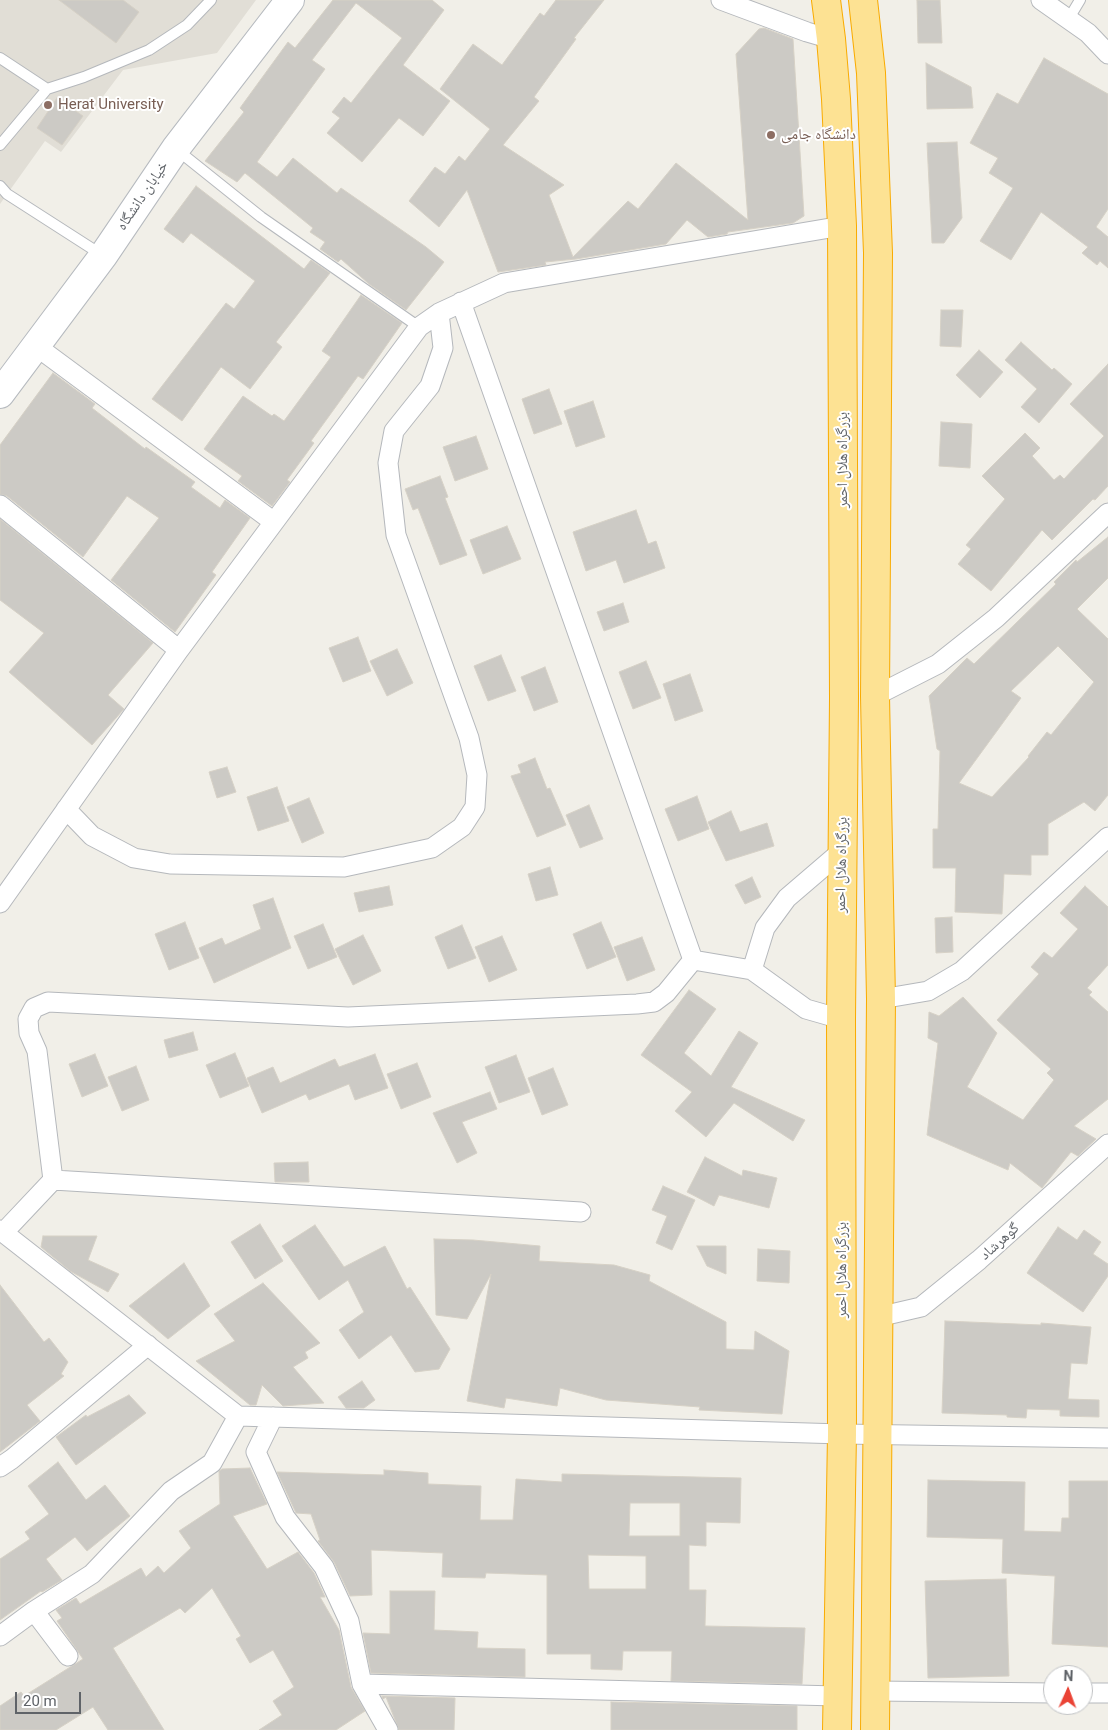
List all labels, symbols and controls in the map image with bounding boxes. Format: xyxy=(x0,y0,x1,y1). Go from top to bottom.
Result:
place label: Herat University xyxy=(58,96,163,114)
marker: Herat University xyxy=(42,99,54,111)
place label: دانشگاه جامی xyxy=(781,126,856,144)
marker: دانشگاه جامی xyxy=(765,129,777,141)
street label: خیابان دانشگاه xyxy=(113,158,173,234)
street label: بزرگراه هلال احمر xyxy=(834,412,852,508)
street label: بزرگراه هلال احمر xyxy=(832,817,852,913)
street label: گوهرشاد xyxy=(977,1220,1023,1264)
street label: بزرگراه هلال احمر xyxy=(833,1222,851,1318)
north arrow xyxy=(1043,1665,1093,1715)
text: N xyxy=(1063,1668,1074,1684)
scale bar xyxy=(18,1682,84,1714)
text: 20 m xyxy=(23,1692,57,1710)

